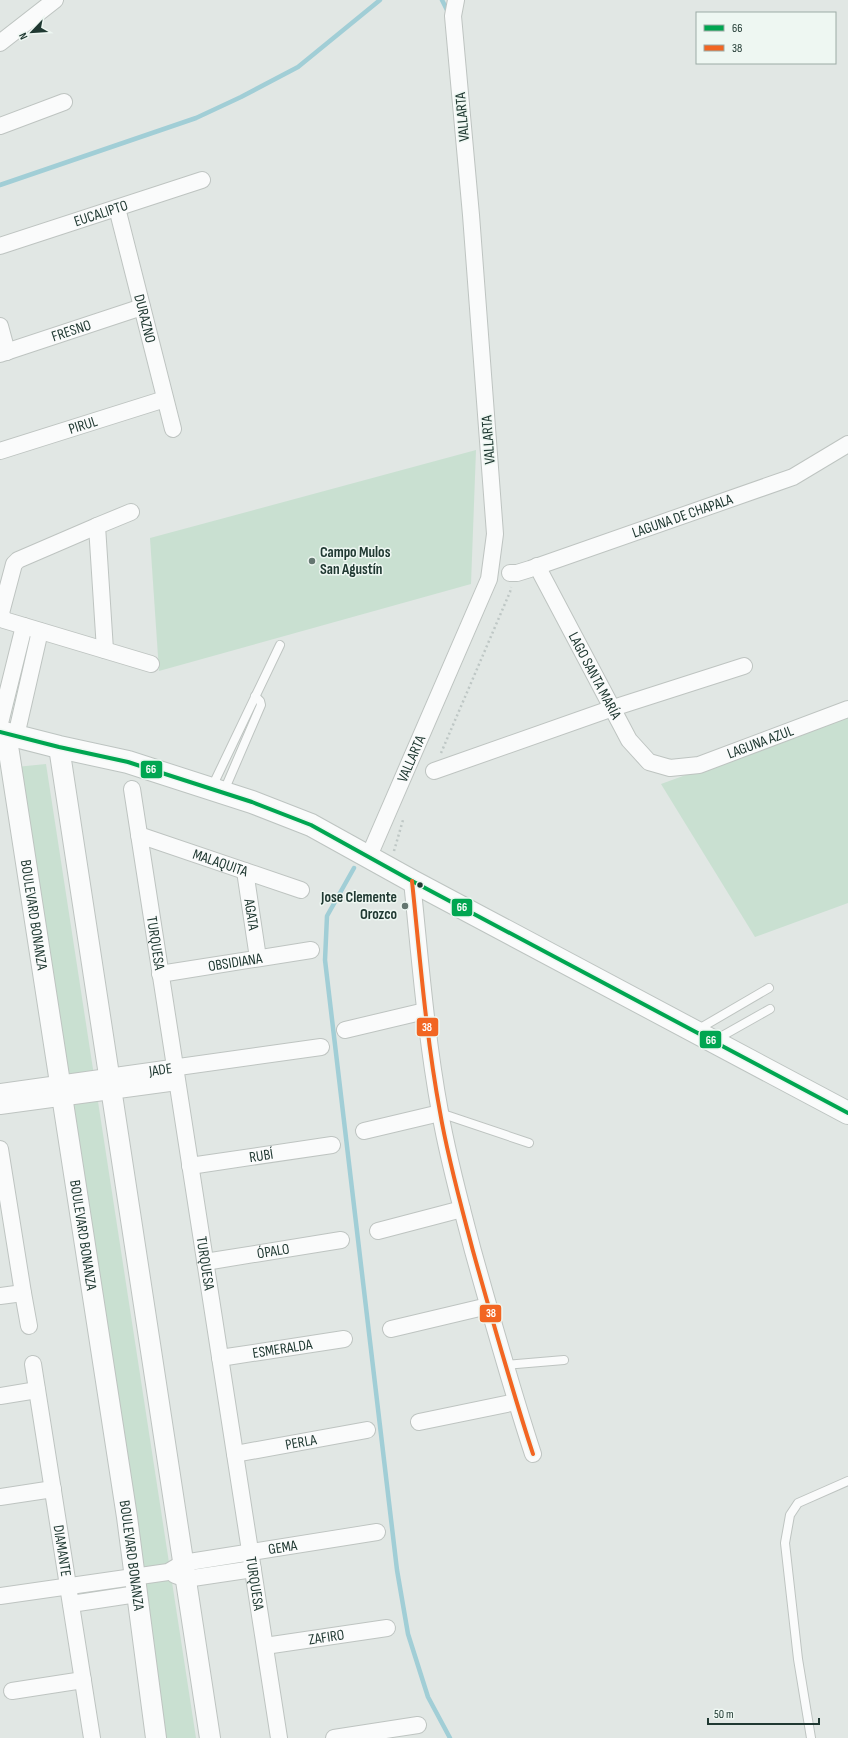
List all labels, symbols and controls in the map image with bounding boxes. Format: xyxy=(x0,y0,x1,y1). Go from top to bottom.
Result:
north arrow xyxy=(12,12,52,52)
legend xyxy=(696,12,836,64)
text: 66 xyxy=(732,21,743,36)
text: N xyxy=(16,30,31,41)
text: 38 xyxy=(732,41,742,56)
street label: VALLARTA xyxy=(451,91,474,142)
street label: EUCALIPTO xyxy=(72,196,130,231)
street label: DURAZNO xyxy=(129,292,160,345)
street label: FRESNO xyxy=(49,316,94,346)
street label: PIRUL xyxy=(66,412,100,439)
street label: VALLARTA xyxy=(477,414,500,465)
street label: LAGUNA DE CHAPALA xyxy=(630,490,736,543)
place label: Campo Mulos San Agustín xyxy=(320,543,391,579)
marker: Campo Mulos San Agustín xyxy=(307,556,317,566)
street label: LAGO SANTA MARÍA xyxy=(564,629,626,723)
street label: LAGUNA AZUL xyxy=(725,721,797,764)
street label: VALLARTA xyxy=(393,732,430,785)
line badge: 66 xyxy=(140,760,163,779)
text: 66 xyxy=(146,763,156,776)
street label: MALAQUITA xyxy=(190,845,251,881)
street label: BOULEVARD BONANZA xyxy=(16,858,52,972)
unlabelled marker xyxy=(415,880,425,890)
place label: Jose Clemente Orozco xyxy=(320,888,397,924)
street label: AGATA xyxy=(239,897,263,932)
line badge: 66 xyxy=(451,898,473,917)
marker: Jose Clemente Orozco xyxy=(400,901,410,911)
text: 66 xyxy=(457,901,467,914)
street label: TURQUESA xyxy=(142,915,169,972)
street label: OBSIDIANA xyxy=(207,949,264,976)
line badge: 38 xyxy=(416,1017,439,1037)
text: 38 xyxy=(422,1021,432,1034)
line badge: 66 xyxy=(699,1030,722,1049)
text: 66 xyxy=(706,1034,716,1047)
street label: JADE xyxy=(147,1059,173,1081)
street label: RUBÍ xyxy=(248,1145,275,1167)
street label: BOULEVARD BONANZA xyxy=(65,1179,101,1292)
street label: TURQUESA xyxy=(191,1235,219,1292)
street label: ÓPALO xyxy=(256,1239,291,1263)
line badge: 38 xyxy=(479,1304,502,1323)
text: 38 xyxy=(486,1307,496,1320)
street label: ESMERALDA xyxy=(251,1335,314,1363)
street label: PERLA xyxy=(284,1430,319,1455)
street label: BOULEVARD BONANZA xyxy=(115,1499,148,1612)
street label: DIAMANTE xyxy=(49,1524,75,1578)
street label: GEMA xyxy=(267,1536,299,1559)
street label: TURQUESA xyxy=(241,1555,268,1612)
street label: ZAFIRO xyxy=(307,1625,346,1649)
scale bar xyxy=(708,1700,819,1726)
text: 50 m xyxy=(714,1707,734,1722)

